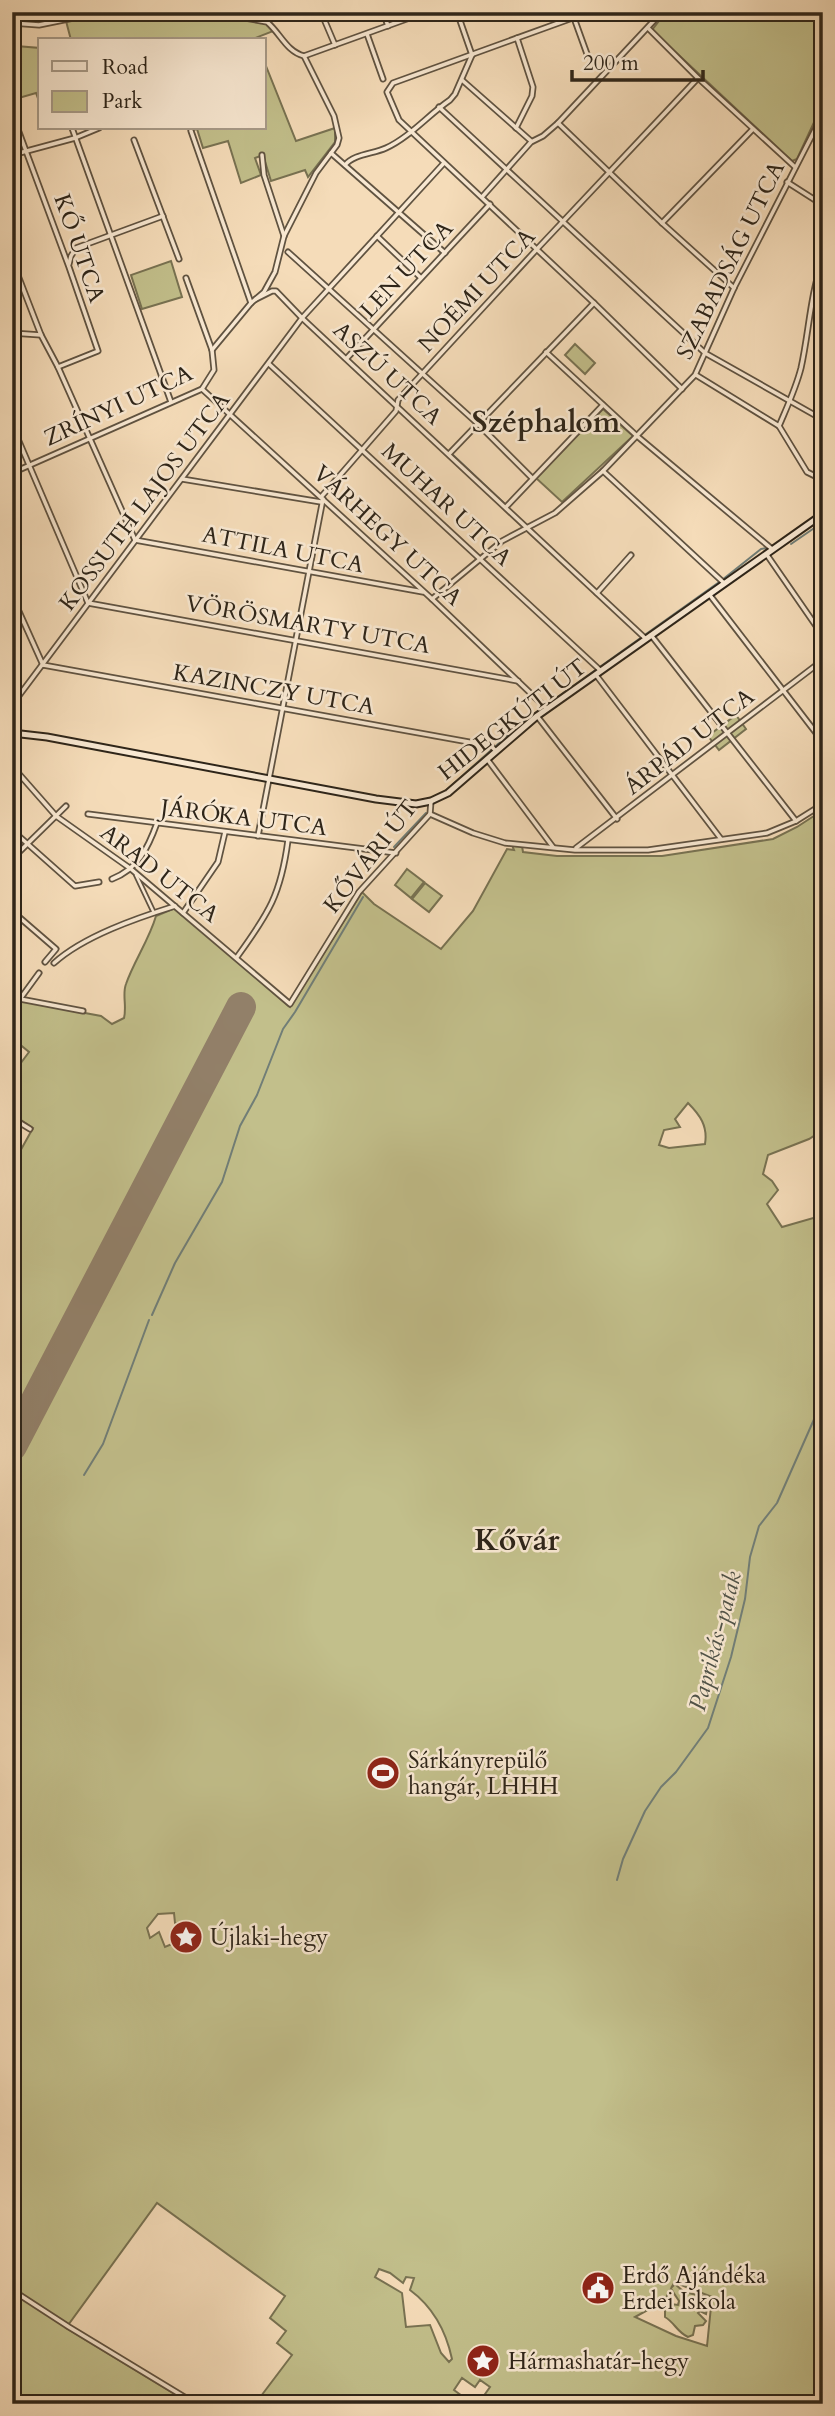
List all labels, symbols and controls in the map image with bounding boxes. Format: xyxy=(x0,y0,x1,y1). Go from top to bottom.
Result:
legend xyxy=(38,38,266,130)
scale bar xyxy=(572,38,704,82)
text: 200 m xyxy=(583,49,639,78)
text: Road xyxy=(102,53,148,82)
text: Park xyxy=(102,87,143,116)
street label: SZABADSÁG UTCA xyxy=(669,155,792,364)
street label: KŐ UTCA xyxy=(47,189,114,307)
street label: LEN UTCA xyxy=(353,213,460,325)
street label: NOÉMI UTCA xyxy=(411,221,542,359)
street label: ASZÚ UTCA xyxy=(326,314,450,432)
street label: ZRÍNYI UTCA xyxy=(39,357,198,453)
street label: KOSSUTH LAJOS UTCA xyxy=(52,385,237,617)
district label: Széphalom xyxy=(472,402,621,443)
street label: MUHAR UTCA xyxy=(375,436,519,573)
street label: VÁRHEGY UTCA xyxy=(306,458,470,613)
street label: ATTILA UTCA xyxy=(199,519,367,580)
street label: VÖRÖSMARTY UTCA xyxy=(183,588,433,661)
street label: HIDEGKÚTI ÚT xyxy=(431,651,593,787)
street label: KAZINCZY UTCA xyxy=(171,656,378,723)
street label: ÁRPÁD UTCA xyxy=(618,681,761,802)
street label: JÁRÓKA UTCA xyxy=(156,791,330,843)
street label: KŐVÁRI ÚT xyxy=(316,793,425,919)
street label: ARAD UTCA xyxy=(94,817,226,930)
district label: Kővár xyxy=(474,1520,561,1561)
water label: Paprikás-patak xyxy=(681,1567,750,1715)
place label: Sárkányrepülő hangár, LHHH xyxy=(408,1745,558,1802)
sports icon: Sárkányrepülő hangár, LHHH xyxy=(364,1754,402,1792)
place icon: Újlaki-hegy xyxy=(167,1918,205,1956)
place label: Újlaki-hegy xyxy=(210,1921,328,1953)
place label: Erdő Ajándéka Erdei Iskola xyxy=(622,2260,766,2317)
public building icon: Erdő Ajándéka Erdei Iskola xyxy=(579,2269,617,2307)
place icon: Hármashatár-hegy xyxy=(464,2342,502,2380)
place label: Hármashatár-hegy xyxy=(508,2346,689,2377)

